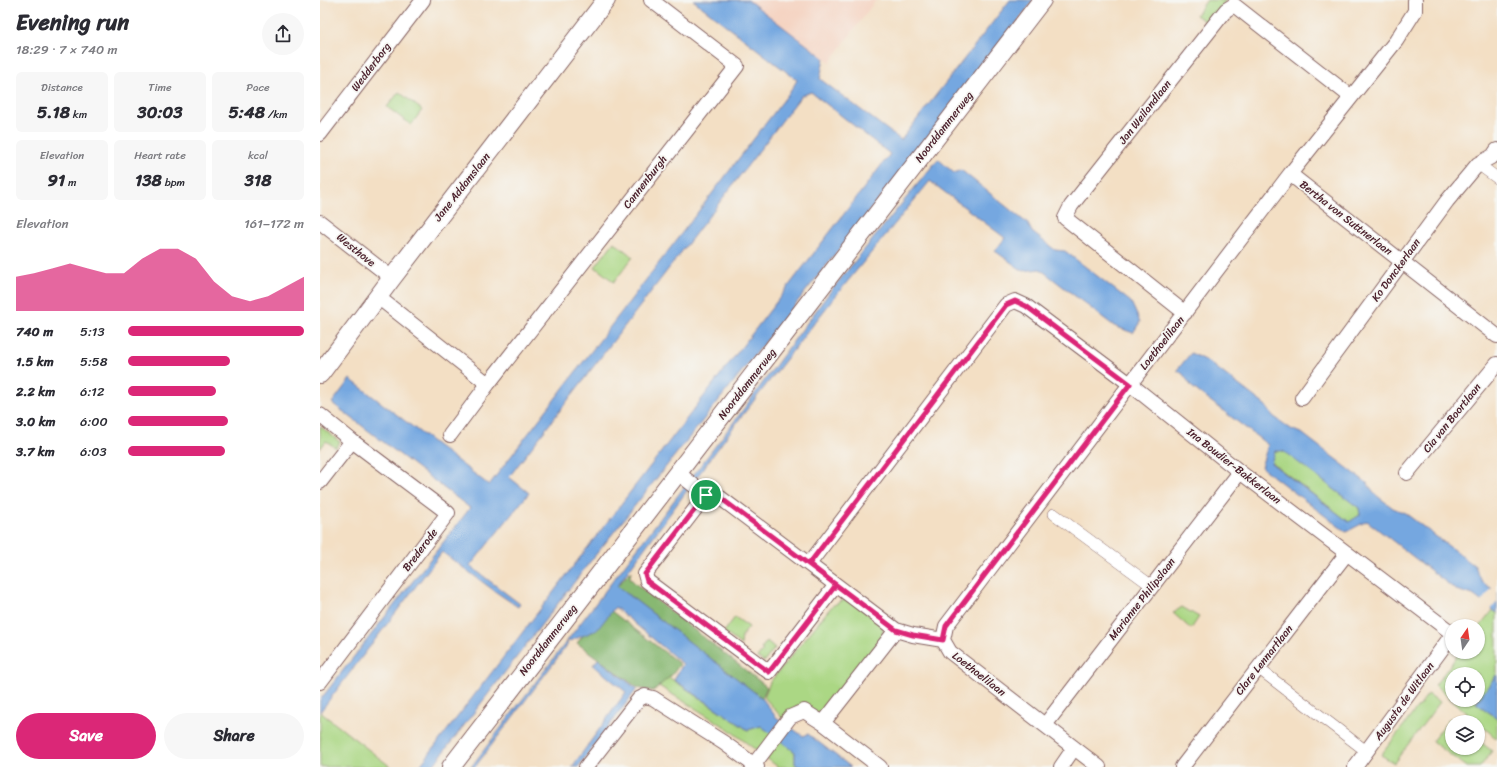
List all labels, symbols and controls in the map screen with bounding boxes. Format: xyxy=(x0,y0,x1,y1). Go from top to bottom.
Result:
text: Evening run xyxy=(16,3,129,42)
button: share xyxy=(262,13,304,55)
text: 18:29 · 7 × 740 m xyxy=(16,38,118,61)
street label: Wedderborg xyxy=(346,38,396,96)
street label: Jan Weilandlaan xyxy=(1113,76,1176,149)
text: Distance xyxy=(41,78,83,97)
text: Time xyxy=(148,78,172,97)
text: Pace xyxy=(246,78,270,97)
street label: Noorddammerweg xyxy=(910,87,978,167)
text: 5.18 xyxy=(37,97,70,127)
text: 30:03 xyxy=(137,97,183,127)
text: 5:48 xyxy=(228,97,265,127)
text: km xyxy=(70,105,87,124)
text: /km xyxy=(265,105,288,124)
text: Elevation xyxy=(40,146,84,165)
text: Heart rate xyxy=(134,146,186,165)
text: kcal xyxy=(248,146,268,165)
street label: Jane Addamslaan xyxy=(428,148,495,226)
street label: Cannenburgh xyxy=(618,151,672,213)
text: 91 xyxy=(47,165,65,195)
text: 138 xyxy=(135,165,162,195)
text: 318 xyxy=(245,165,271,195)
text: m xyxy=(65,173,77,192)
text: bpm xyxy=(162,173,185,192)
street label: Bertha von Suttnerlaan xyxy=(1295,176,1397,260)
text: Elevation xyxy=(16,212,69,235)
text: 161–172 m xyxy=(244,212,304,235)
street label: Westhove xyxy=(332,228,380,272)
street label: Ko Donckerlaan xyxy=(1366,234,1426,306)
street label: Loethoelilaan xyxy=(1135,312,1189,374)
text: 740 m xyxy=(16,320,53,343)
text: 5:13 xyxy=(80,320,105,343)
street label: Noorddammerweg xyxy=(713,344,781,424)
text: 1.5 km xyxy=(16,350,54,373)
text: 5:58 xyxy=(80,350,108,373)
street label: Cia van Boortlaan xyxy=(1418,379,1486,457)
text: 2.2 km xyxy=(16,380,55,403)
text: 6:12 xyxy=(80,380,104,403)
text: 3.0 km xyxy=(16,410,56,433)
text: 6:00 xyxy=(80,410,108,433)
street label: Ina Boudier-Bakkerlaan xyxy=(1182,422,1285,509)
text: 3.7 km xyxy=(16,440,55,463)
text: 6:03 xyxy=(80,440,107,463)
pin xyxy=(689,478,723,512)
icon: arrive xyxy=(695,484,717,506)
street label: Brederode xyxy=(397,524,443,576)
street label: Marianne Philipslaan xyxy=(1104,553,1180,645)
street label: Noorddammerweg xyxy=(514,600,582,680)
north arrow xyxy=(1445,619,1485,659)
map controls xyxy=(1445,619,1485,755)
street label: Clare Lennartlaan xyxy=(1230,620,1298,699)
street label: Loethoelilaan xyxy=(948,647,1010,701)
street label: Augusta de Witlaan xyxy=(1368,658,1439,745)
button: locate xyxy=(1445,667,1485,707)
button: Save xyxy=(16,713,156,759)
button: Share xyxy=(164,713,304,759)
button: layers xyxy=(1445,715,1485,755)

